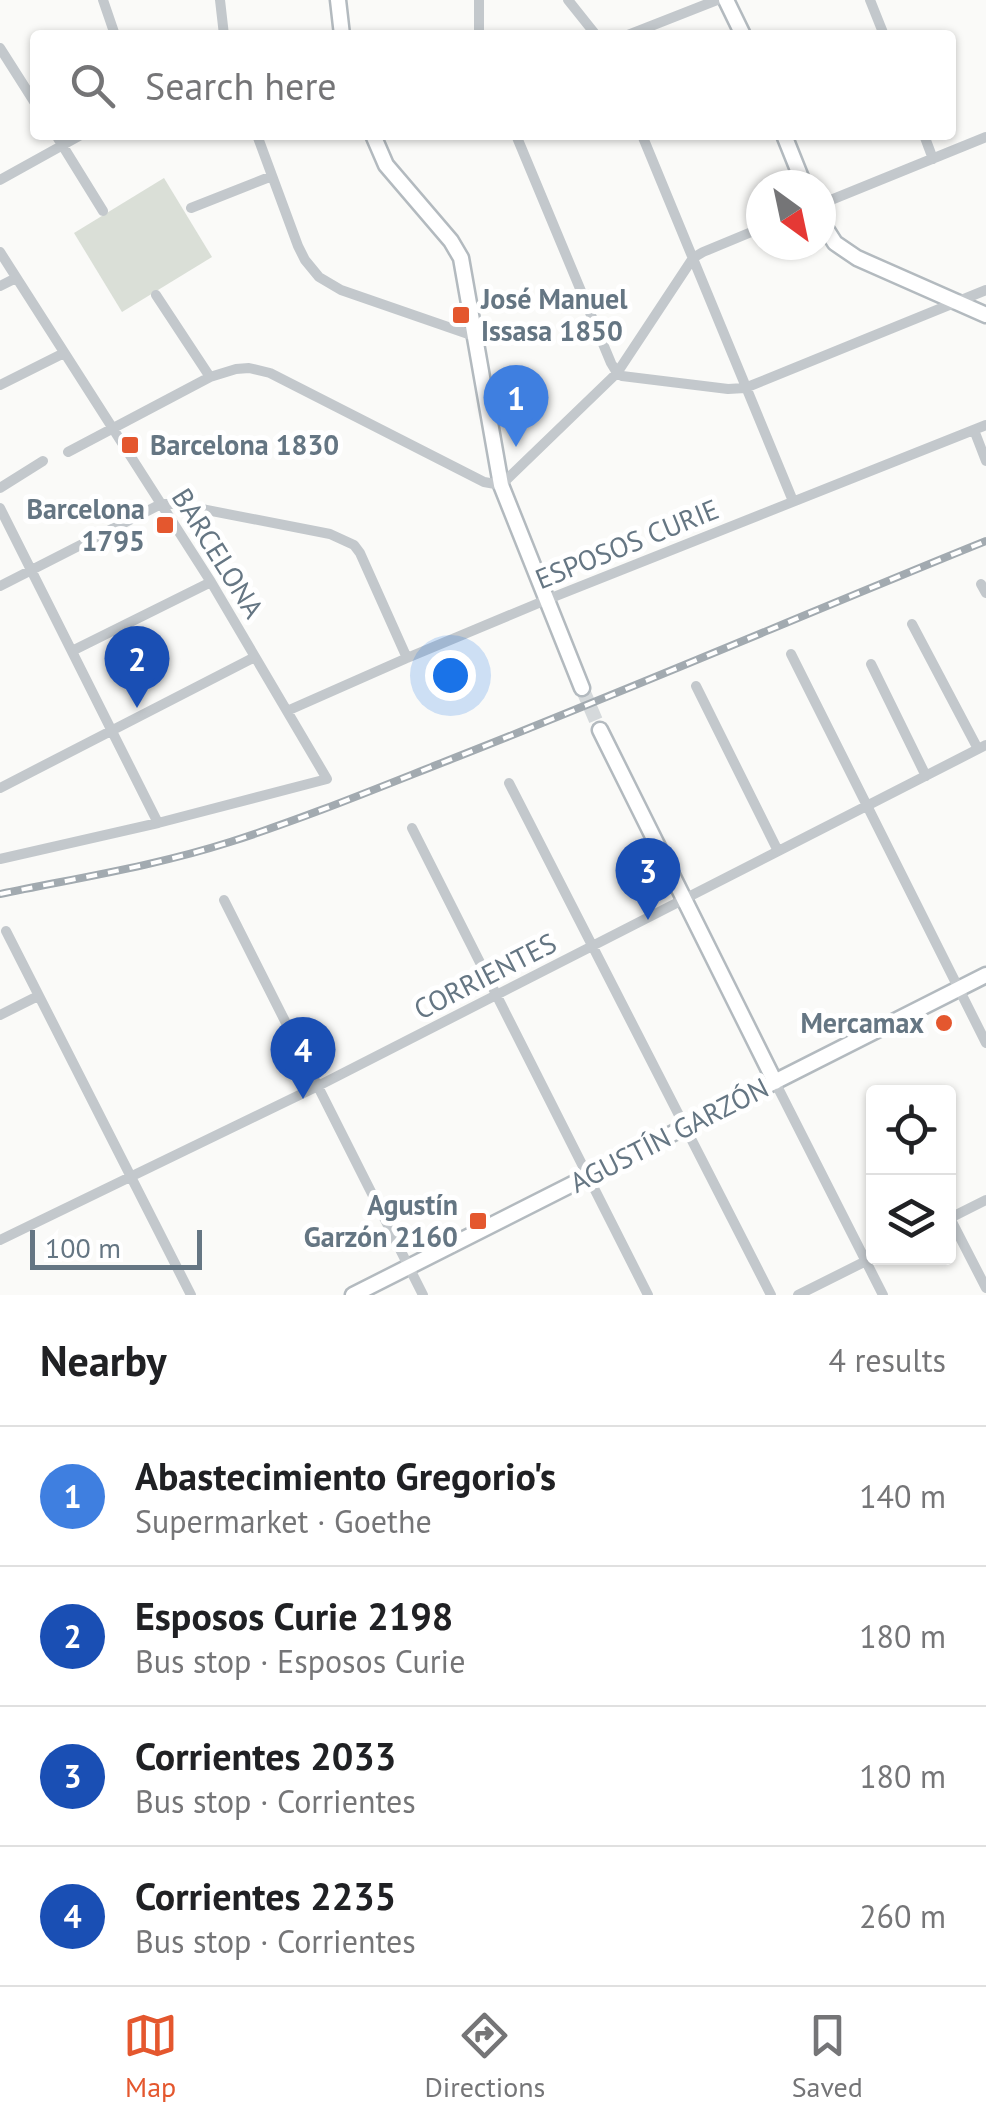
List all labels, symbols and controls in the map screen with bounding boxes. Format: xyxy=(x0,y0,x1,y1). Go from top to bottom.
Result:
search box xyxy=(30,30,956,140)
icon: search xyxy=(65,58,120,113)
text: Search here xyxy=(145,61,337,110)
north arrow xyxy=(746,170,836,260)
place label: José Manuel Issasa 1850 xyxy=(480,280,628,349)
marker: José Manuel Issasa 1850 xyxy=(450,304,472,326)
pin: 1 xyxy=(484,364,548,447)
place label: Barcelona 1830 xyxy=(150,426,339,463)
marker: Barcelona 1830 xyxy=(119,434,141,456)
street label: BARCELONA xyxy=(164,481,273,625)
place label: Barcelona 1795 xyxy=(26,490,145,559)
street label: ESPOSOS CURIE xyxy=(530,490,724,597)
marker: Barcelona 1795 xyxy=(154,514,176,536)
pin: 2 xyxy=(104,626,170,708)
your location xyxy=(425,650,476,701)
pin: 3 xyxy=(616,838,680,920)
street label: CORRIENTES xyxy=(407,924,562,1027)
place label: Mercamax xyxy=(800,1004,924,1041)
marker: Mercamax xyxy=(933,1012,955,1034)
pin: 4 xyxy=(270,1016,336,1099)
street label: AGUSTÍN GARZÓN xyxy=(563,1069,774,1201)
map controls xyxy=(866,1085,956,1265)
button: locate xyxy=(866,1085,956,1175)
button: layers xyxy=(866,1175,956,1265)
place label: Agustín Garzón 2160 xyxy=(304,1186,458,1255)
marker: Agustín Garzón 2160 xyxy=(467,1210,489,1232)
scale bar xyxy=(30,1225,202,1270)
text: 100 m xyxy=(45,1229,121,1266)
text: Nearby xyxy=(40,1333,167,1388)
text: 4 results xyxy=(828,1339,946,1381)
text: Abastecimiento Gregorio's xyxy=(135,1451,556,1500)
text: 1 xyxy=(63,1475,82,1517)
text: 140 m xyxy=(859,1475,946,1517)
text: Supermarket · Goethe xyxy=(135,1500,432,1542)
text: Esposos Curie 2198 xyxy=(135,1591,453,1640)
text: 2 xyxy=(63,1615,82,1657)
text: 180 m xyxy=(859,1615,946,1657)
text: Bus stop · Esposos Curie xyxy=(135,1640,465,1682)
text: Corrientes 2033 xyxy=(135,1731,396,1780)
text: 3 xyxy=(63,1755,82,1797)
text: 180 m xyxy=(859,1755,946,1797)
text: Bus stop · Corrientes xyxy=(135,1780,416,1822)
text: Corrientes 2235 xyxy=(135,1871,396,1920)
text: 4 xyxy=(63,1895,82,1937)
text: 260 m xyxy=(859,1895,946,1937)
text: Bus stop · Corrientes xyxy=(135,1920,416,1962)
tab: Map xyxy=(123,2008,178,2105)
tab: Directions xyxy=(424,2008,545,2105)
tab: Saved xyxy=(792,2008,863,2105)

